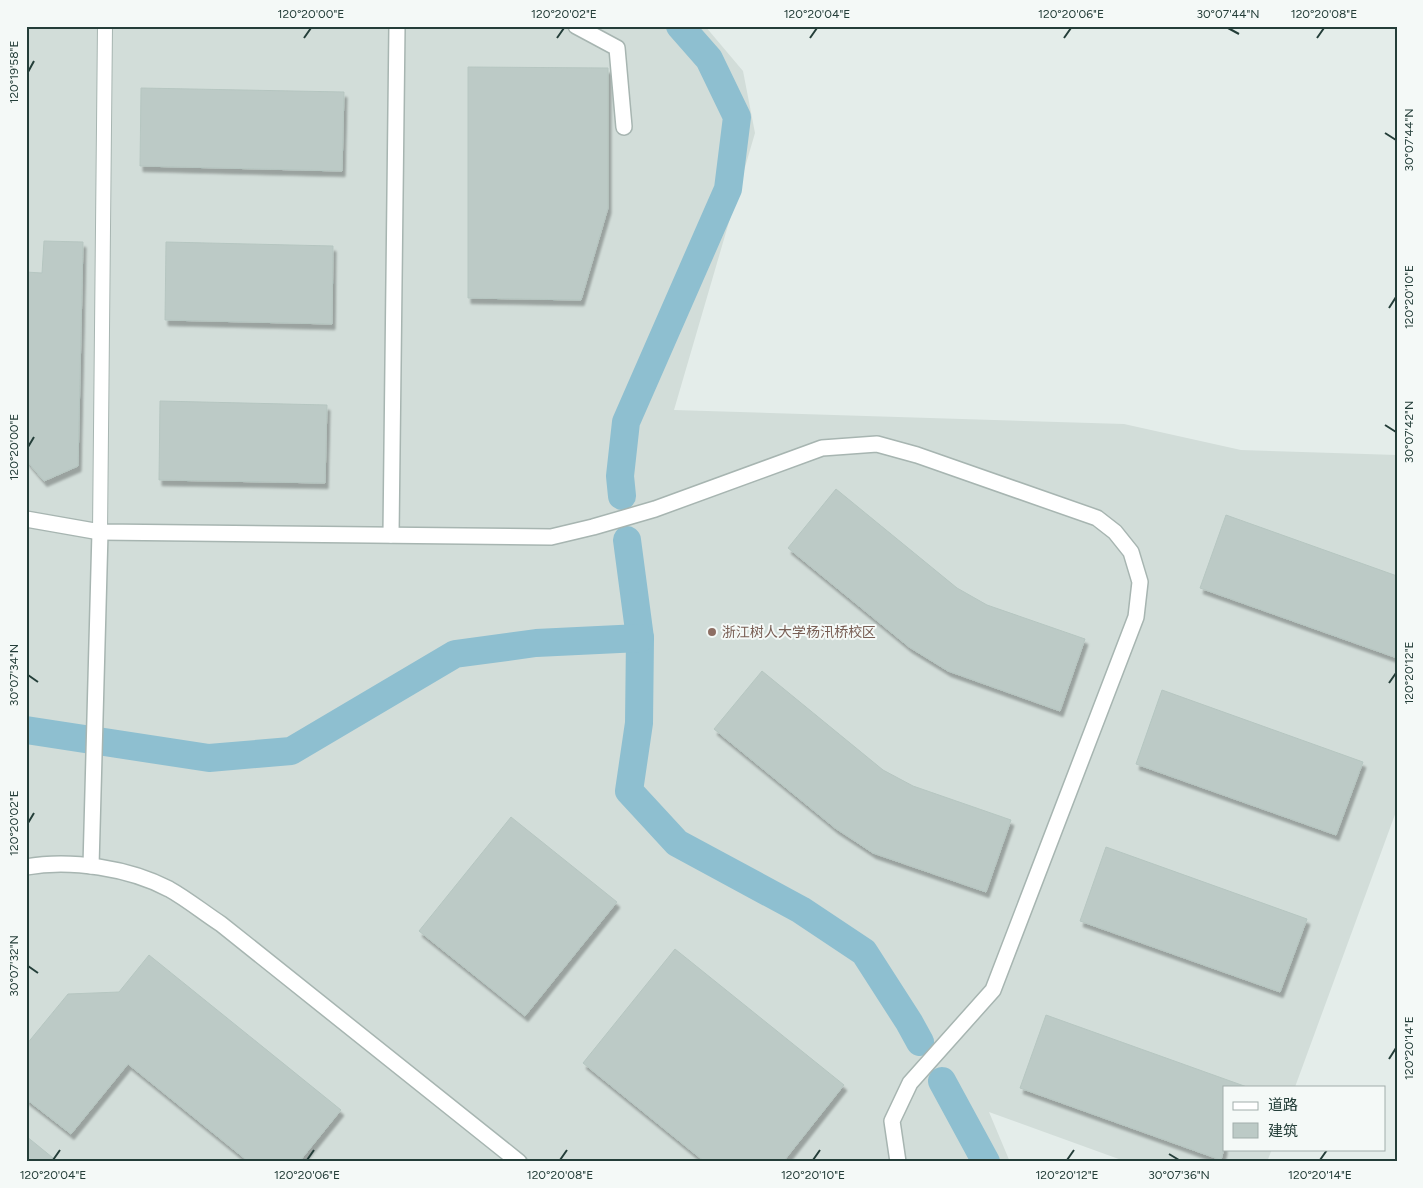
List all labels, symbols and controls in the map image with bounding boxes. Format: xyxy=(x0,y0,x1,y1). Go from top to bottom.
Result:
text: 120°20'00"E xyxy=(278,7,344,21)
text: 120°20'02"E xyxy=(531,7,597,21)
text: 120°20'04"E xyxy=(784,7,850,21)
text: 120°20'06"E xyxy=(1038,7,1104,21)
text: 30°07'44"N xyxy=(1196,7,1260,21)
text: 120°20'08"E xyxy=(1291,7,1357,21)
text: 120°19'58"E xyxy=(7,40,21,104)
text: 30°07'44"N xyxy=(1402,108,1416,172)
text: 120°20'10"E xyxy=(1402,265,1416,329)
text: 30°07'42"N xyxy=(1402,401,1416,463)
text: 120°20'00"E xyxy=(7,414,21,480)
place label: 浙江树人大学杨汛桥校区 xyxy=(722,624,876,641)
marker: 浙江树人大学杨汛桥校区 xyxy=(706,626,718,638)
text: 120°20'12"E xyxy=(1402,641,1416,705)
text: 30°07'34"N xyxy=(7,644,21,706)
text: 120°20'02"E xyxy=(7,790,21,856)
text: 30°07'32"N xyxy=(7,935,21,997)
text: 120°20'14"E xyxy=(1402,1016,1416,1080)
legend xyxy=(1223,1086,1386,1150)
text: 道路 xyxy=(1268,1096,1298,1114)
text: 建筑 xyxy=(1268,1122,1298,1140)
text: 120°20'04"E xyxy=(20,1168,86,1182)
text: 120°20'06"E xyxy=(274,1168,340,1182)
text: 120°20'08"E xyxy=(527,1168,593,1182)
text: 120°20'10"E xyxy=(781,1168,845,1182)
text: 120°20'12"E xyxy=(1035,1168,1099,1182)
text: 30°07'36"N xyxy=(1148,1168,1210,1182)
text: 120°20'14"E xyxy=(1288,1168,1352,1182)

